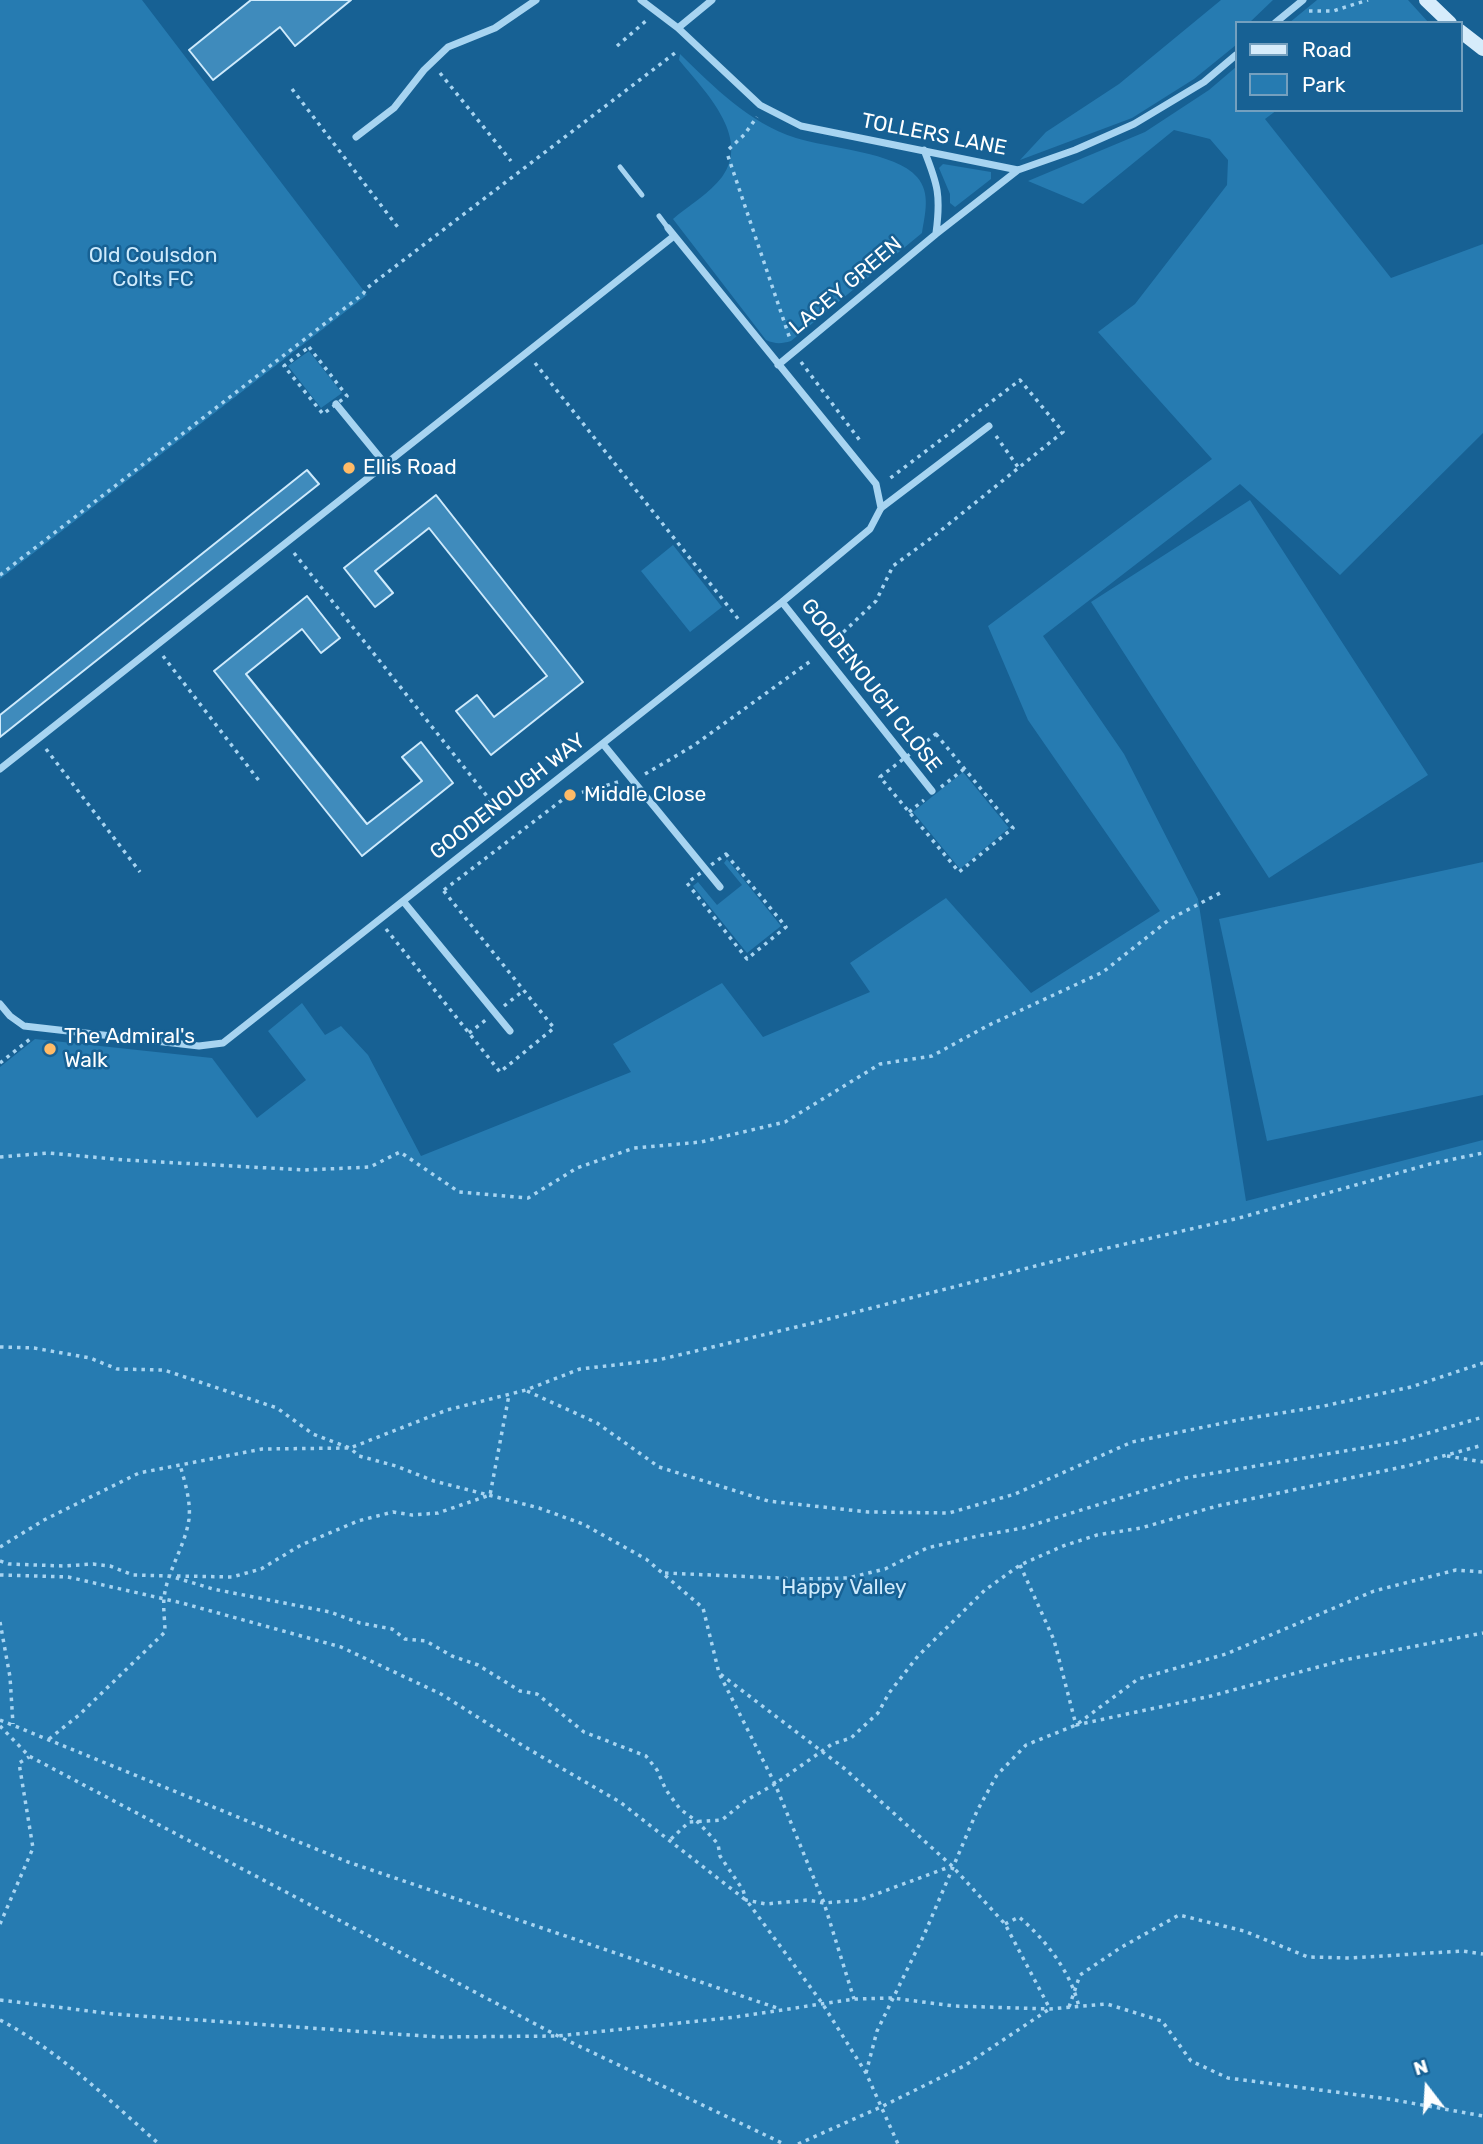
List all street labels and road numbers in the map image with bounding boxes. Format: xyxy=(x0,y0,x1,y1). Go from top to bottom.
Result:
street label: TOLLERS LANE xyxy=(859,109,1009,161)
street label: LACEY GREEN xyxy=(785,232,907,340)
street label: GOODENOUGH CLOSE xyxy=(795,594,947,778)
street label: GOODENOUGH WAY xyxy=(425,728,591,866)

